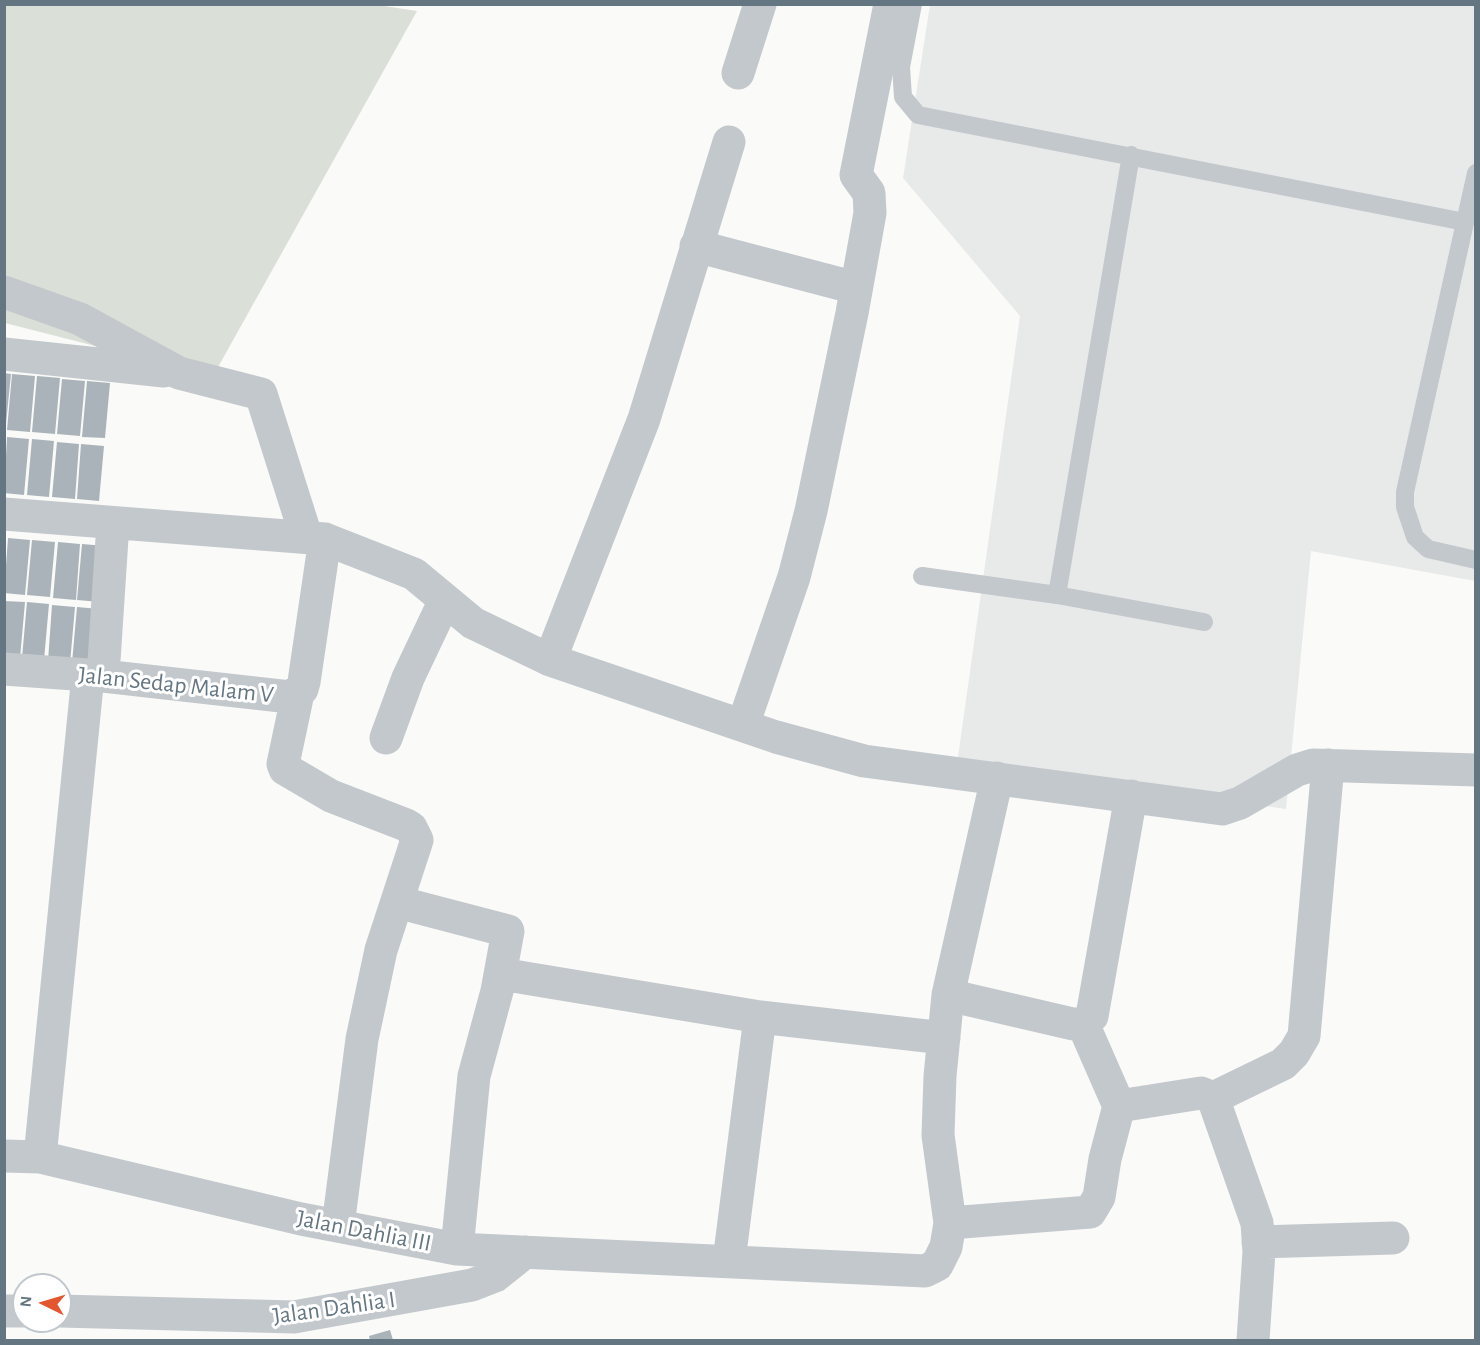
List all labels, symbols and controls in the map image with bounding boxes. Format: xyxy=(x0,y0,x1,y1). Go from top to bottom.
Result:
street label: Jalan Sedap Malam V xyxy=(77,660,275,710)
street label: Jalan Dahlia III xyxy=(294,1204,434,1258)
north arrow xyxy=(12,1273,72,1333)
street label: Jalan Dahlia I xyxy=(271,1285,397,1331)
text: N xyxy=(18,1295,35,1308)

